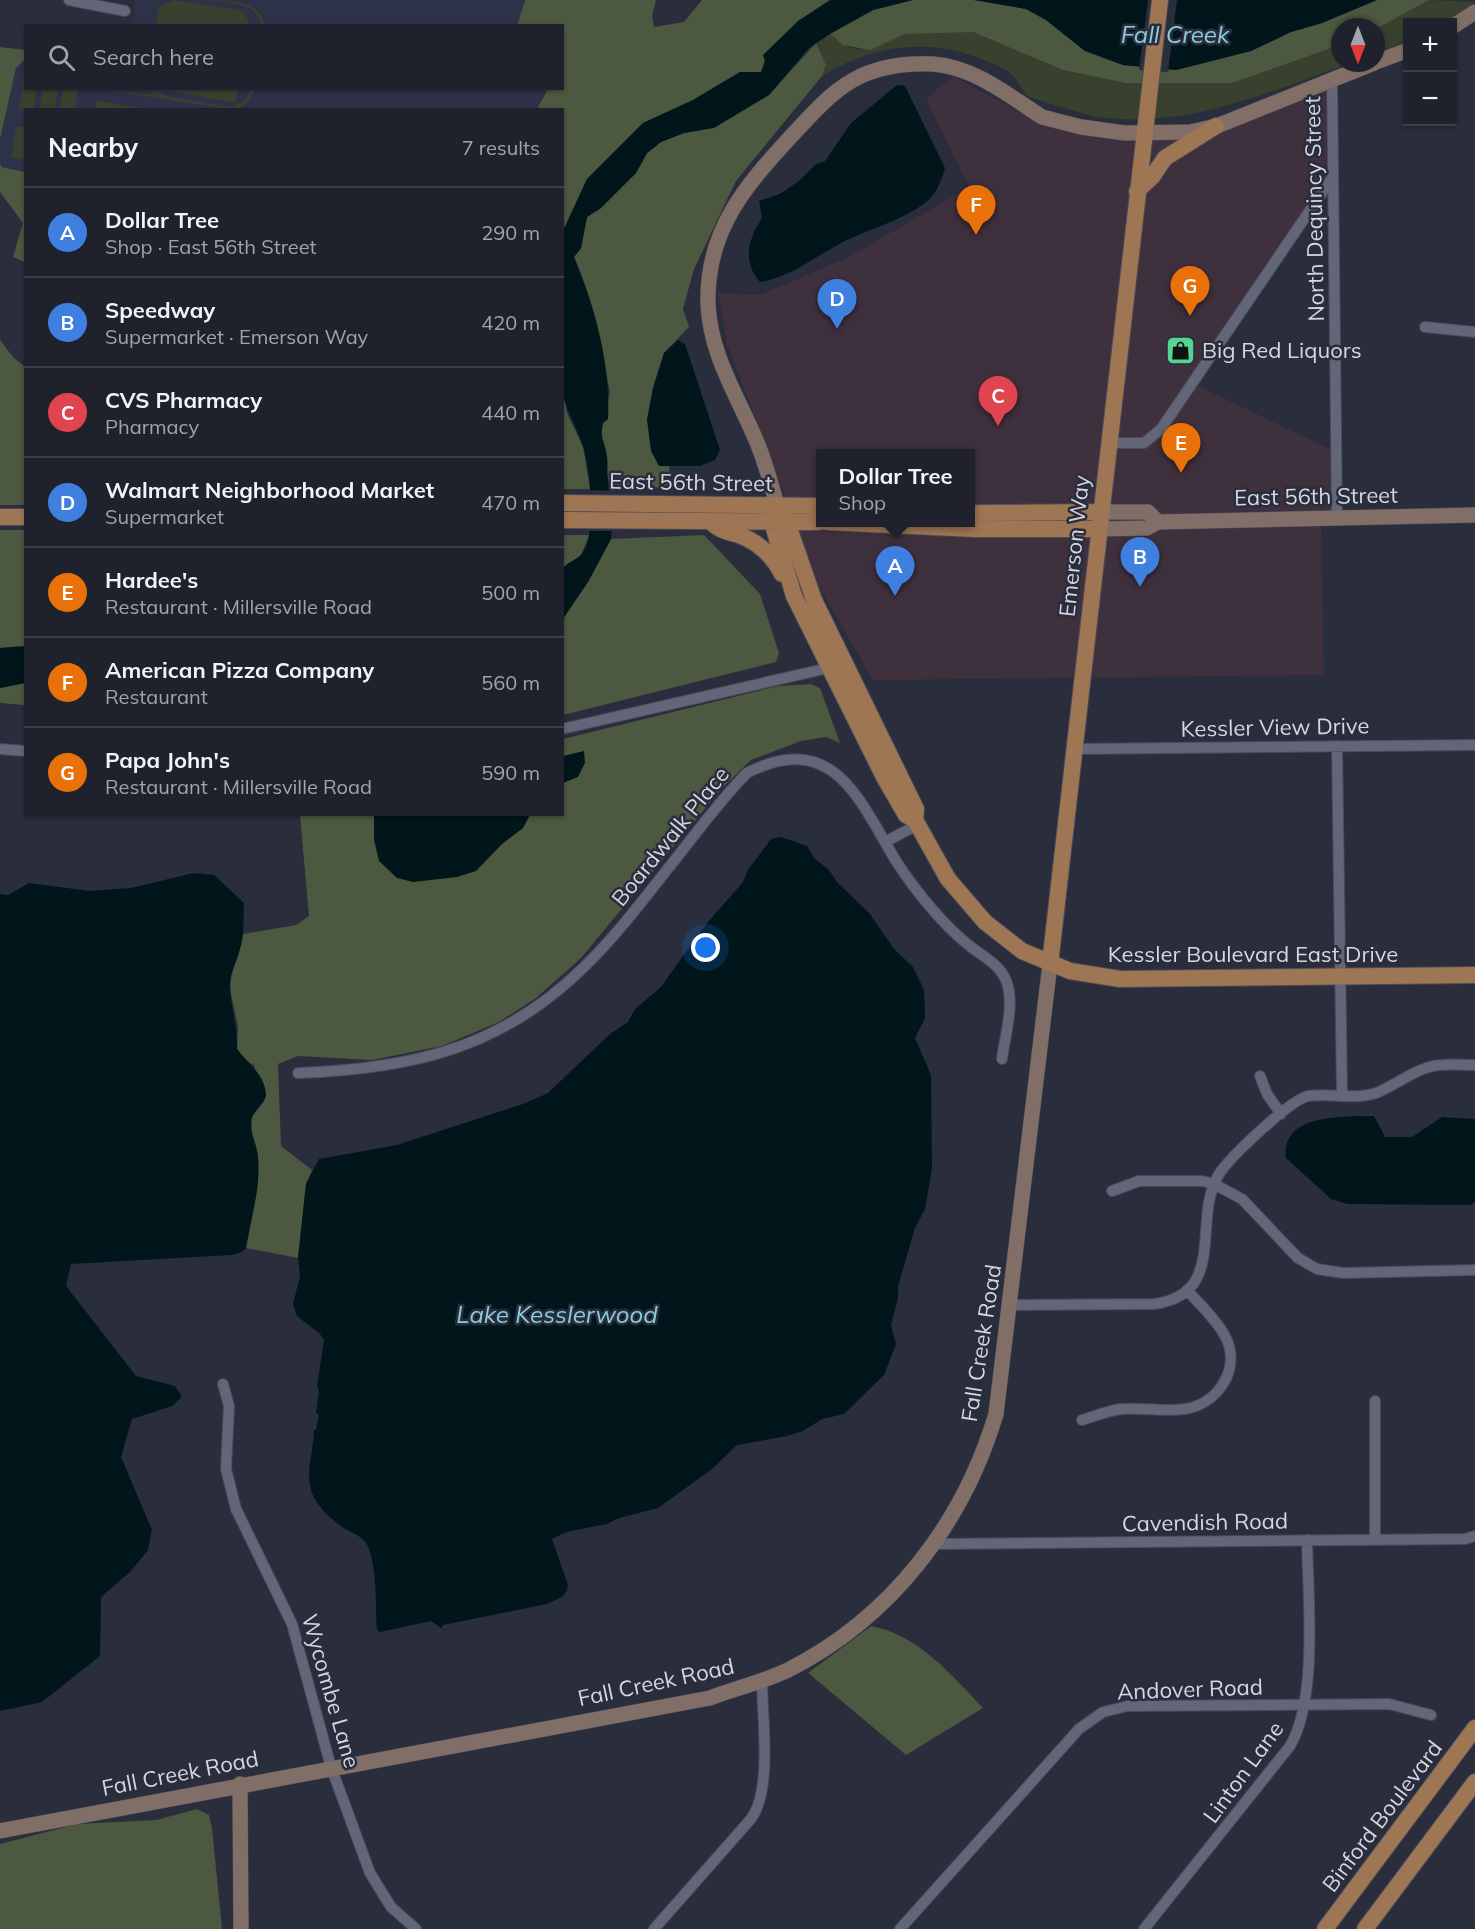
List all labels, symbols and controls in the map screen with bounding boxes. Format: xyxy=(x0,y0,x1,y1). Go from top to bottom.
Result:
north arrow xyxy=(1331,18,1385,72)
map controls xyxy=(1403,18,1457,126)
button: + xyxy=(1403,18,1457,72)
water label: Fall Creek xyxy=(1121,19,1230,49)
search box xyxy=(24,24,564,90)
icon: search xyxy=(45,41,78,74)
text: Search here xyxy=(93,43,214,71)
button: − xyxy=(1403,72,1457,126)
street label: North Dequincy Street xyxy=(1298,96,1330,322)
text: Nearby xyxy=(48,131,138,164)
text: 7 results xyxy=(462,135,540,160)
pin: F xyxy=(956,186,996,235)
text: Dollar Tree xyxy=(105,206,219,234)
text: A xyxy=(60,220,75,245)
text: 290 m xyxy=(481,220,540,245)
text: Shop · East 56th Street xyxy=(105,234,317,259)
pin: G xyxy=(1170,266,1210,316)
pin: D xyxy=(818,280,856,329)
text: Speedway xyxy=(105,296,215,324)
text: B xyxy=(61,310,74,335)
text: 420 m xyxy=(481,310,540,335)
text: Supermarket · Emerson Way xyxy=(105,324,368,349)
shop icon: Big Red Liquors xyxy=(1165,334,1197,366)
place label: Big Red Liquors xyxy=(1202,336,1362,364)
pin: C xyxy=(978,376,1018,426)
text: CVS Pharmacy xyxy=(105,386,262,414)
text: C xyxy=(61,400,74,425)
text: 440 m xyxy=(481,400,540,425)
text: Pharmacy xyxy=(105,414,199,439)
pin: E xyxy=(1162,424,1200,473)
popup xyxy=(816,449,975,527)
text: Dollar Tree xyxy=(838,462,953,490)
street label: East 56th Street xyxy=(609,467,773,497)
street label: Emerson Way xyxy=(1053,474,1095,618)
text: Walmart Neighborhood Market xyxy=(105,476,434,504)
street label: East 56th Street xyxy=(1234,481,1398,511)
text: D xyxy=(60,490,75,515)
text: 470 m xyxy=(481,490,540,515)
text: Shop xyxy=(838,490,886,515)
text: Supermarket xyxy=(105,504,224,529)
pin: B xyxy=(1120,538,1160,587)
pin: A xyxy=(876,546,914,596)
text: Hardee's xyxy=(105,566,198,594)
text: E xyxy=(62,580,73,605)
text: 500 m xyxy=(481,580,540,605)
text: Restaurant · Millersville Road xyxy=(105,594,372,619)
text: American Pizza Company xyxy=(105,656,374,684)
text: F xyxy=(62,670,73,695)
text: 560 m xyxy=(481,670,540,695)
text: Restaurant xyxy=(105,684,208,709)
street label: Kessler View Drive xyxy=(1180,711,1370,743)
text: Papa John's xyxy=(105,746,230,774)
text: G xyxy=(60,760,75,785)
text: 590 m xyxy=(481,760,540,785)
street label: Boardwalk Place xyxy=(605,761,735,911)
text: Restaurant · Millersville Road xyxy=(105,774,372,799)
your location xyxy=(691,933,720,962)
street label: Kessler Boulevard East Drive xyxy=(1108,940,1398,968)
street label: Fall Creek Road xyxy=(955,1262,1007,1424)
water label: Lake Kesslerwood xyxy=(456,1299,658,1329)
street label: Cavendish Road xyxy=(1122,1507,1288,1537)
street label: Wycombe Lane xyxy=(296,1611,366,1771)
street label: Fall Creek Road xyxy=(575,1652,737,1712)
street label: Andover Road xyxy=(1117,1672,1263,1706)
street label: Linton Lane xyxy=(1197,1716,1289,1828)
street label: Binford Boulevard xyxy=(1316,1735,1448,1897)
street label: Fall Creek Road xyxy=(99,1744,261,1802)

